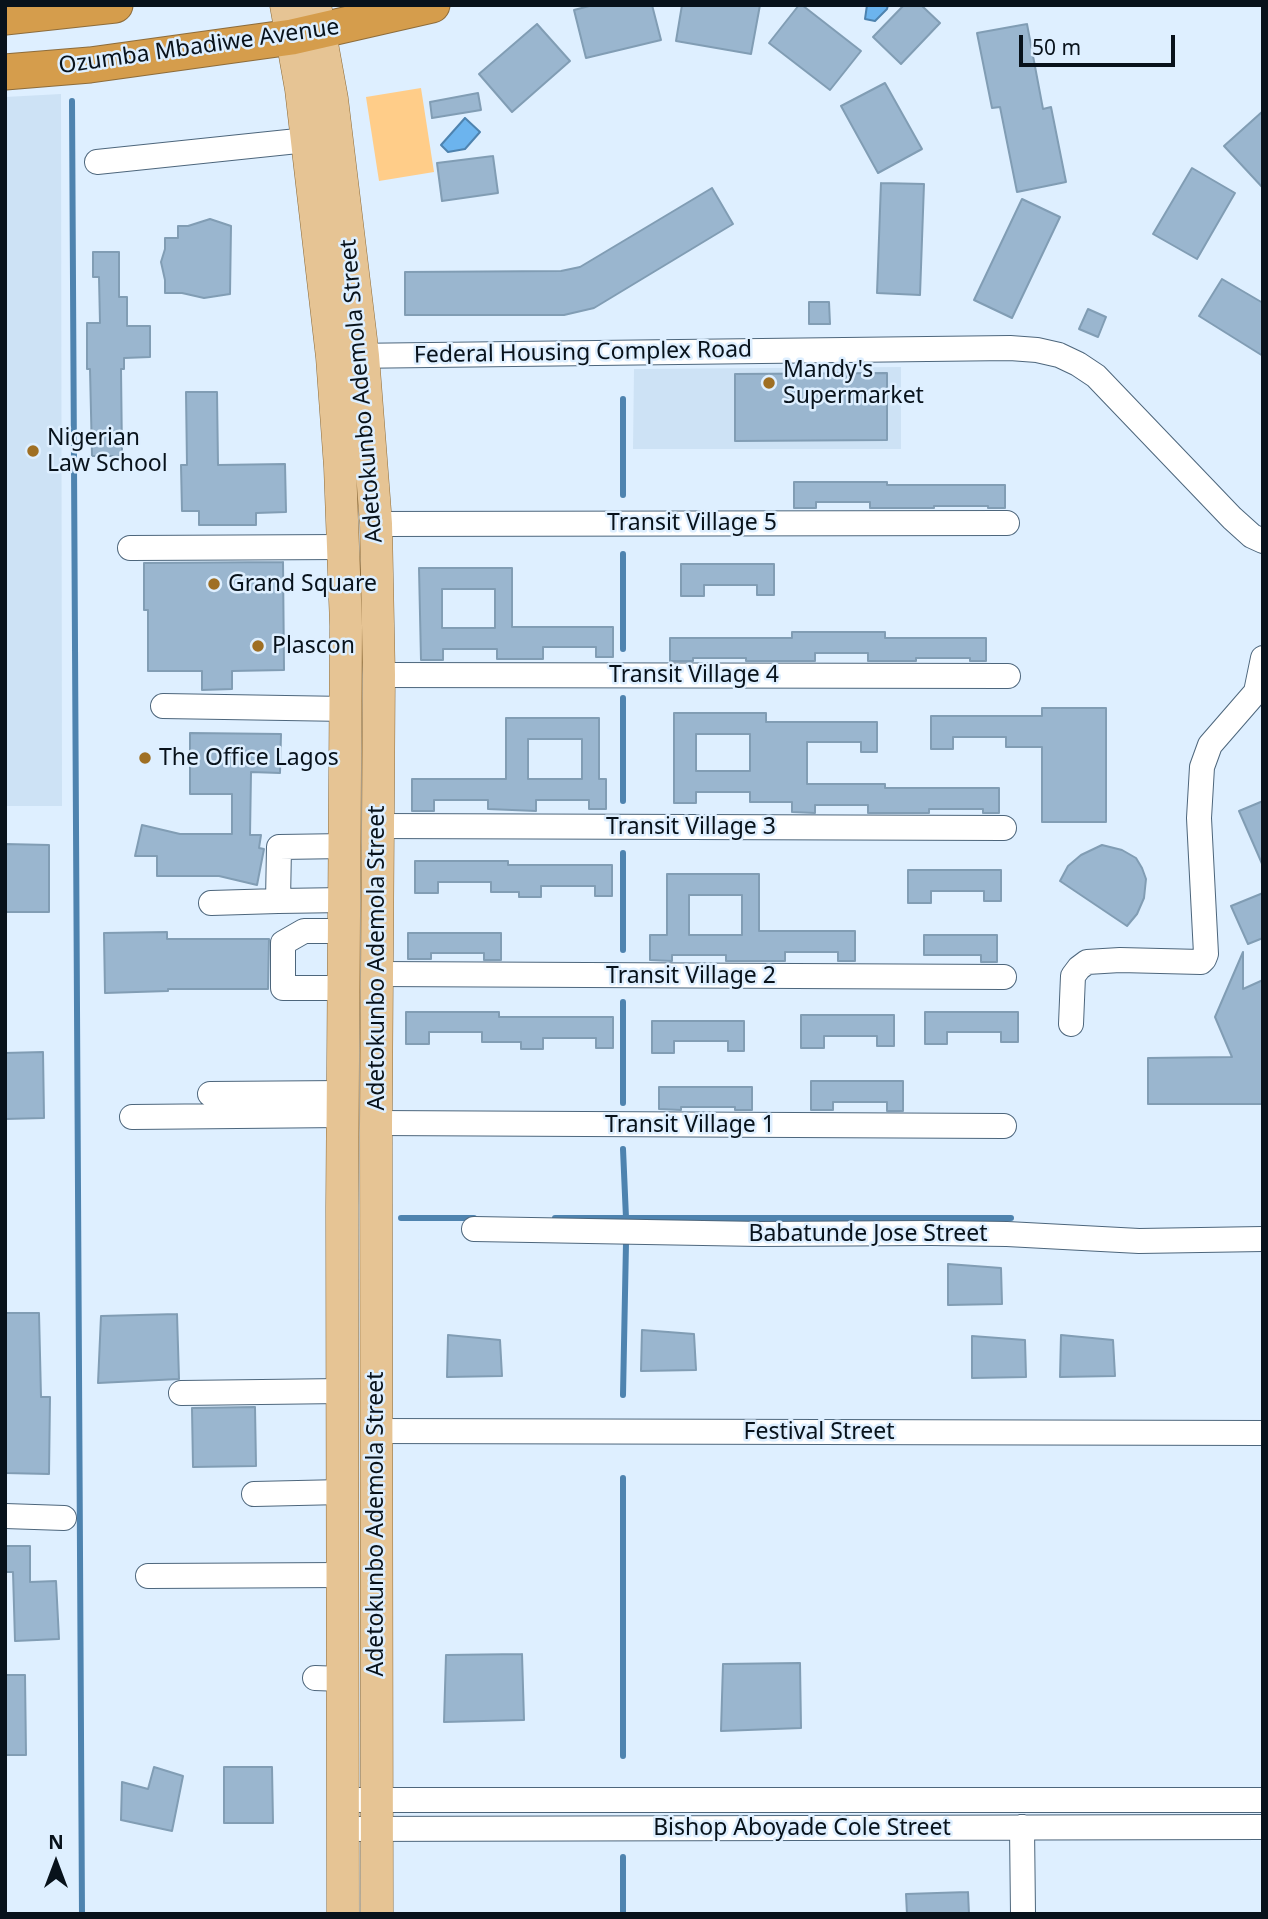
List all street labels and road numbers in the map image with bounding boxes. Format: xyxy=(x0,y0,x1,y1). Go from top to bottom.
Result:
street label: Ozumba Mbadiwe Avenue xyxy=(57,14,341,80)
street label: Adetokunbo Ademola Street xyxy=(335,238,389,544)
street label: Federal Housing Complex Road xyxy=(414,336,752,370)
street label: Transit Village 5 xyxy=(607,509,777,537)
street label: Transit Village 4 xyxy=(609,661,779,689)
street label: Adetokunbo Ademola Street xyxy=(363,805,391,1111)
street label: Transit Village 3 xyxy=(606,813,776,841)
street label: Transit Village 2 xyxy=(606,962,776,990)
street label: Transit Village 1 xyxy=(605,1111,775,1139)
street label: Babatunde Jose Street xyxy=(748,1220,988,1248)
street label: Adetokunbo Ademola Street xyxy=(362,1371,390,1677)
street label: Festival Street xyxy=(744,1418,894,1446)
street label: Bishop Aboyade Cole Street xyxy=(653,1814,951,1842)

